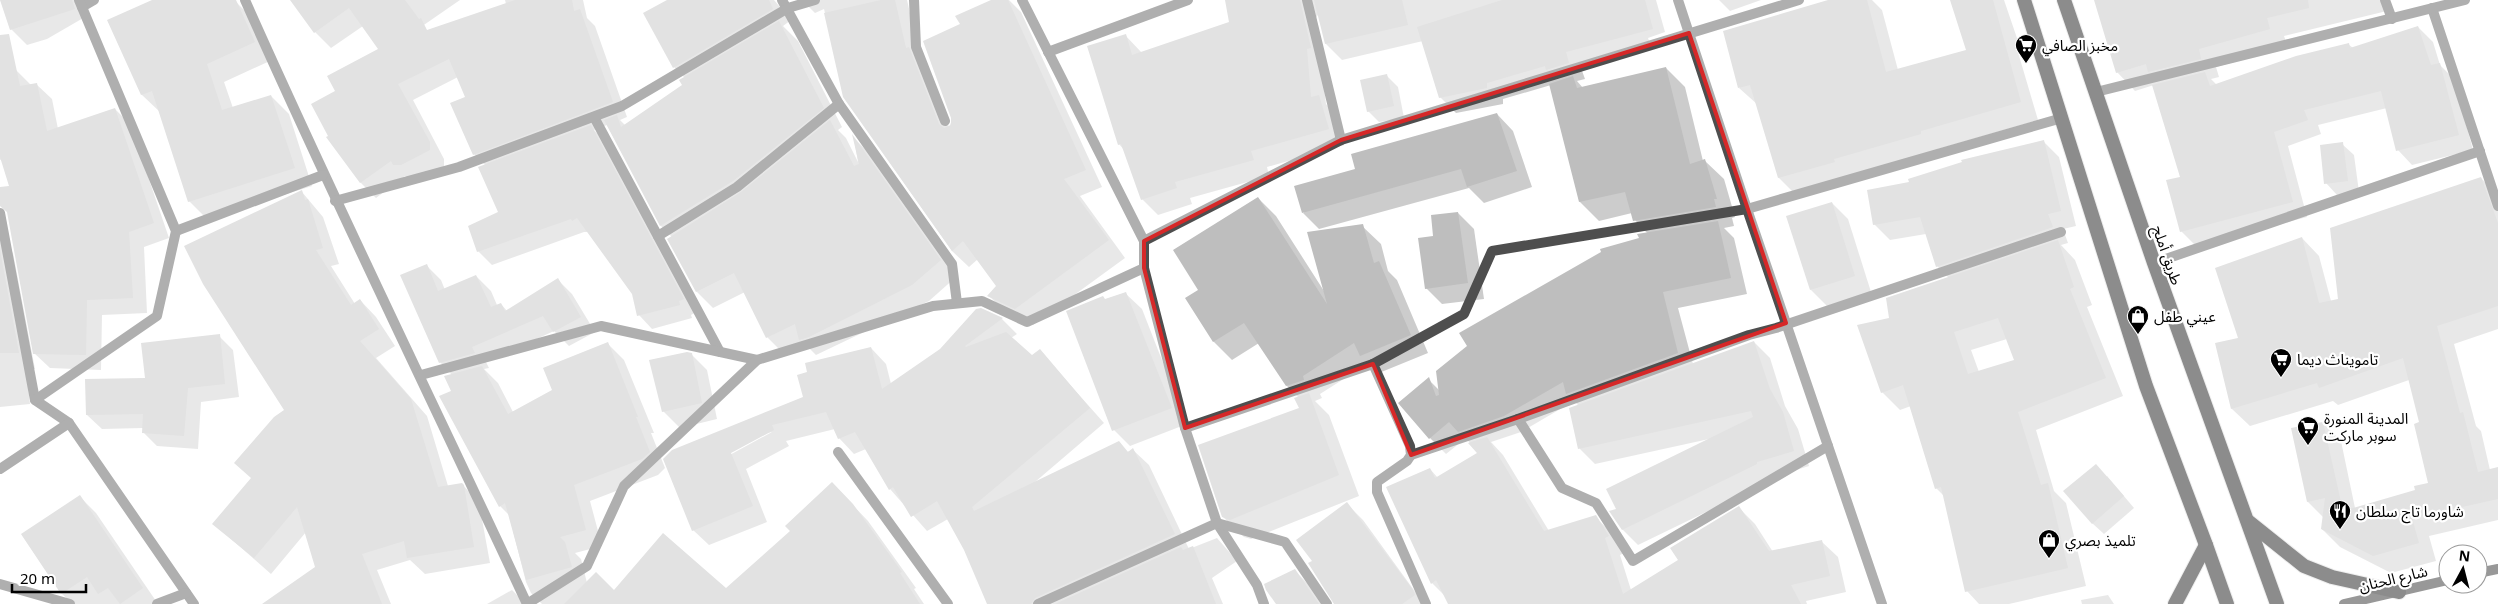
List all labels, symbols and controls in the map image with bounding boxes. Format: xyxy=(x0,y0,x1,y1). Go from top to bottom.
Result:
supermarket icon: مخبز الصافي xyxy=(2014,33,2038,64)
place label: مخبز الصافي xyxy=(2042,35,2118,57)
street label: طريق أملج xyxy=(2146,223,2188,288)
shop icon: عيني طفل xyxy=(2126,304,2150,335)
place label: عيني طفل xyxy=(2154,306,2216,328)
supermarket icon: تامويناث ديما xyxy=(2269,347,2293,378)
place label: تامويناث ديما xyxy=(2297,349,2378,369)
place label: المدينة المنورة سوبر ماركت xyxy=(2324,408,2408,445)
supermarket icon: المدينة المنورة سوبر ماركت xyxy=(2296,415,2320,446)
restaurant icon: شاورما تاج سلطان xyxy=(2328,499,2352,530)
place label: شاورما تاج سلطان xyxy=(2356,501,2464,524)
shop icon: تلميذ بصري xyxy=(2037,528,2061,559)
place label: تلميذ بصري xyxy=(2065,530,2136,552)
north arrow xyxy=(2438,544,2488,594)
text: N xyxy=(2458,545,2471,566)
street label: شارع الحنان xyxy=(2357,560,2430,599)
scale bar xyxy=(12,562,86,594)
text: 20 m xyxy=(20,568,55,588)

